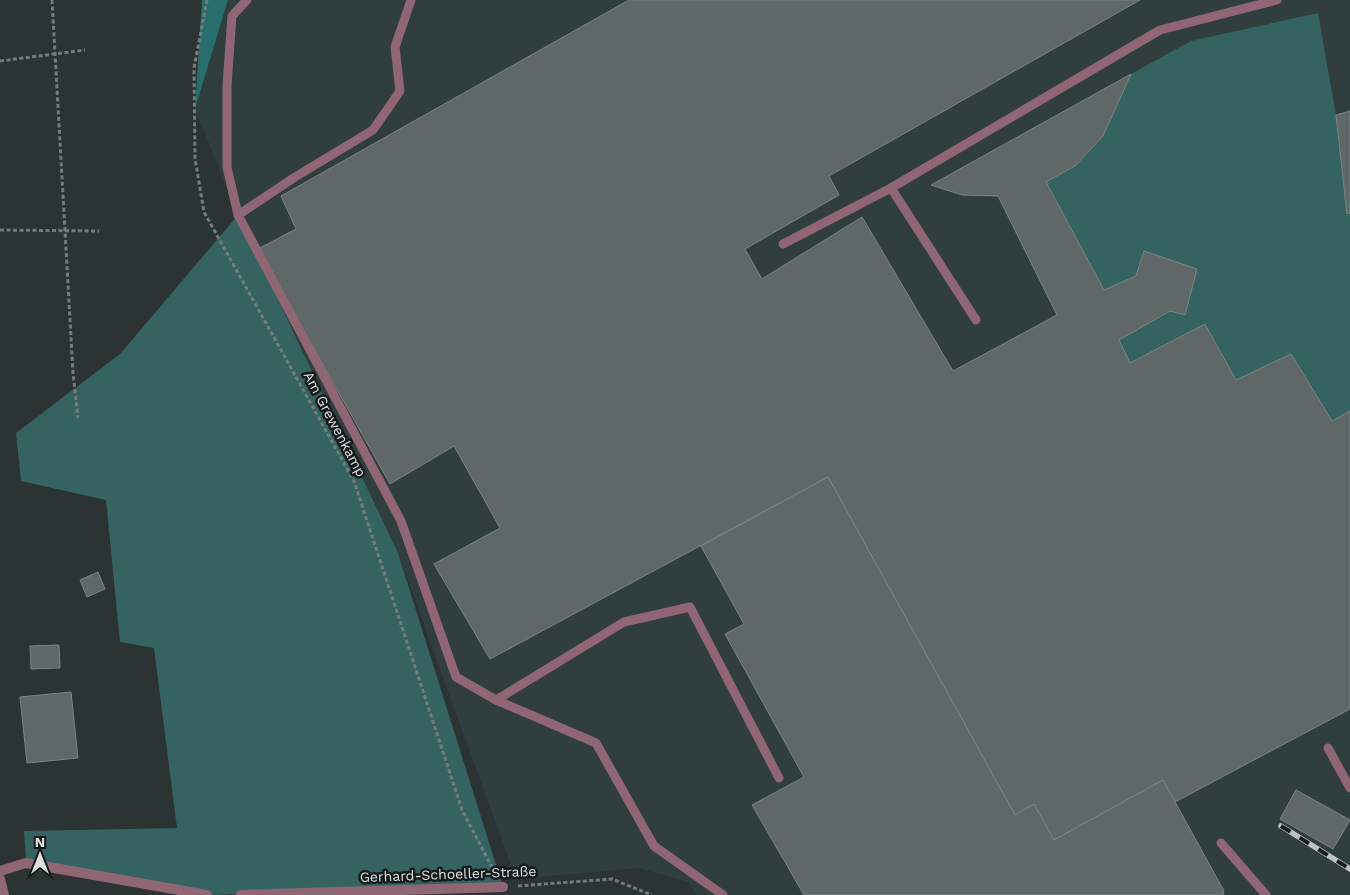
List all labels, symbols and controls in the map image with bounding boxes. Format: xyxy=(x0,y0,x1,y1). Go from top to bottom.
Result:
street label: Am Grewenkamp xyxy=(300,369,370,479)
north arrow xyxy=(15,830,65,880)
text: N xyxy=(35,834,45,850)
street label: Gerhard-Schoeller-Straße xyxy=(359,863,537,885)

